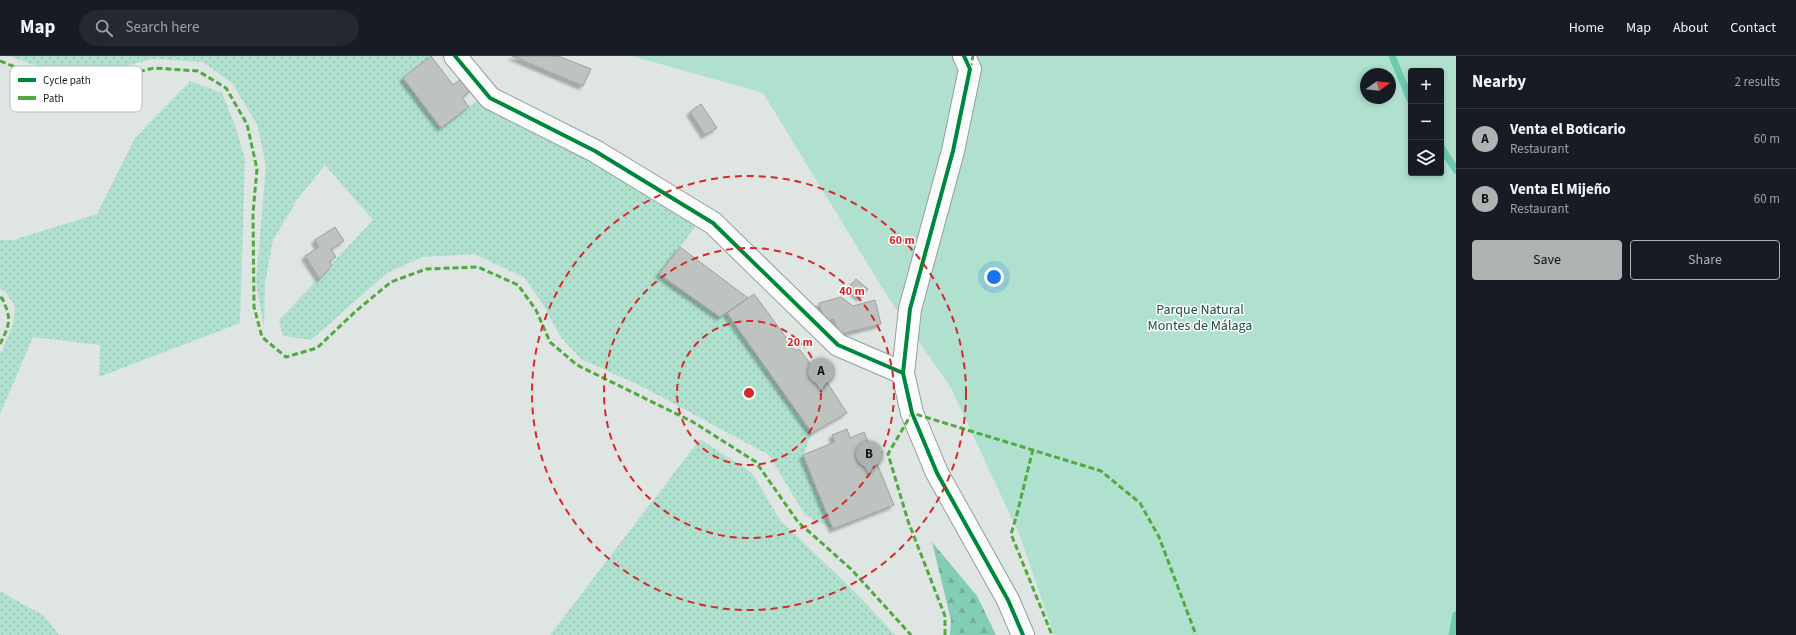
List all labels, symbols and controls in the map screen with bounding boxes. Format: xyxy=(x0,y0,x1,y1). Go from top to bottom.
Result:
search box xyxy=(79,10,359,46)
text: Map xyxy=(20,14,55,41)
icon: search xyxy=(93,17,115,39)
text: Search here xyxy=(125,17,199,38)
text: Home xyxy=(1569,18,1604,38)
text: Map xyxy=(1626,18,1651,38)
text: About xyxy=(1673,18,1708,38)
text: Contact xyxy=(1730,18,1776,38)
legend xyxy=(10,66,142,112)
north arrow xyxy=(1360,68,1396,104)
map controls xyxy=(1408,68,1444,176)
button: + xyxy=(1408,68,1444,104)
text: Nearby xyxy=(1472,70,1526,94)
text: Cycle path xyxy=(43,73,91,88)
text: 2 results xyxy=(1735,73,1780,91)
text: Path xyxy=(43,91,64,106)
button: − xyxy=(1408,104,1444,140)
text: Venta el Boticario xyxy=(1510,119,1626,140)
text: A xyxy=(1481,130,1489,148)
text: 60 m xyxy=(1754,130,1780,148)
button: layers xyxy=(1408,140,1444,176)
text: Restaurant xyxy=(1510,140,1569,158)
text: Venta El Mijeño xyxy=(1510,179,1611,200)
text: B xyxy=(1481,190,1489,208)
text: 60 m xyxy=(1754,190,1780,208)
text: Restaurant xyxy=(1510,200,1569,218)
text: 60 m xyxy=(889,232,915,249)
button: Save xyxy=(1472,240,1622,280)
button: Share xyxy=(1630,240,1780,280)
your location xyxy=(984,267,1004,287)
text: 40 m xyxy=(839,283,865,300)
park label: Parque Natural Montes de Málaga xyxy=(1148,300,1252,336)
text: 20 m xyxy=(787,334,813,351)
pin: A xyxy=(808,358,834,391)
centre of rings xyxy=(742,386,756,400)
pin: B xyxy=(856,441,882,474)

